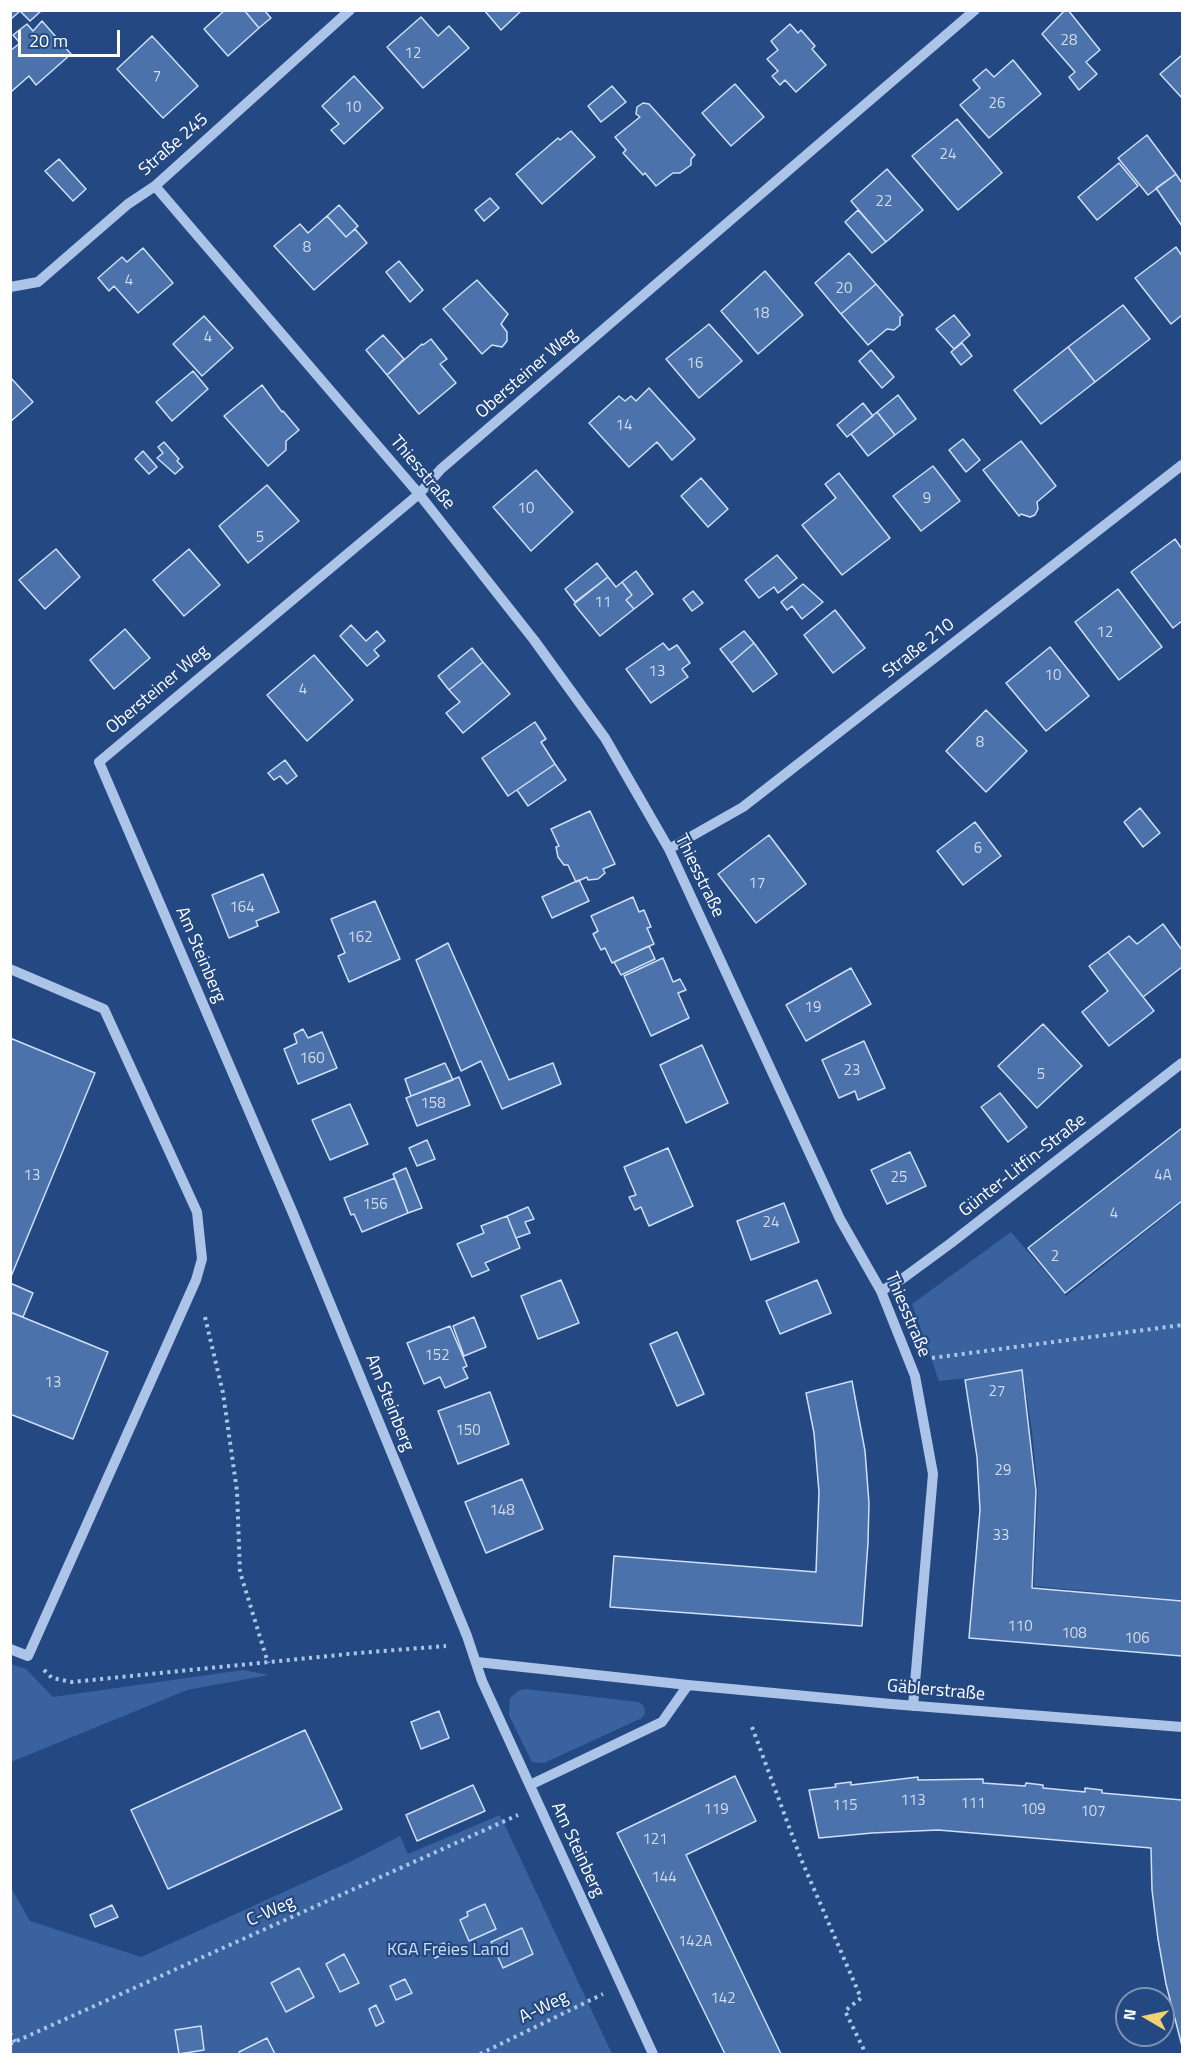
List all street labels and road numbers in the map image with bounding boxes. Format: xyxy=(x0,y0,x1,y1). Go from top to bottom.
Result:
street label: Straße 245 xyxy=(135,109,213,181)
street label: Obersteiner Weg xyxy=(472,324,582,424)
street label: Thiesstraße xyxy=(385,432,459,514)
street label: Straße 210 xyxy=(879,614,959,684)
street label: Obersteiner Weg xyxy=(102,641,214,739)
street label: Thiesstraße xyxy=(670,831,728,921)
street label: Am Steinberg xyxy=(170,904,230,1006)
street label: Günter-Litfin-Straße xyxy=(955,1110,1091,1222)
street label: Thiesstraße xyxy=(879,1269,935,1361)
street label: Am Steinberg xyxy=(360,1352,418,1454)
street label: Gäblerstraße xyxy=(886,1676,986,1706)
street label: Am Steinberg xyxy=(546,1799,608,1901)
street label: C-Weg xyxy=(243,1892,299,1932)
street label: A-Weg xyxy=(516,1987,572,2029)

